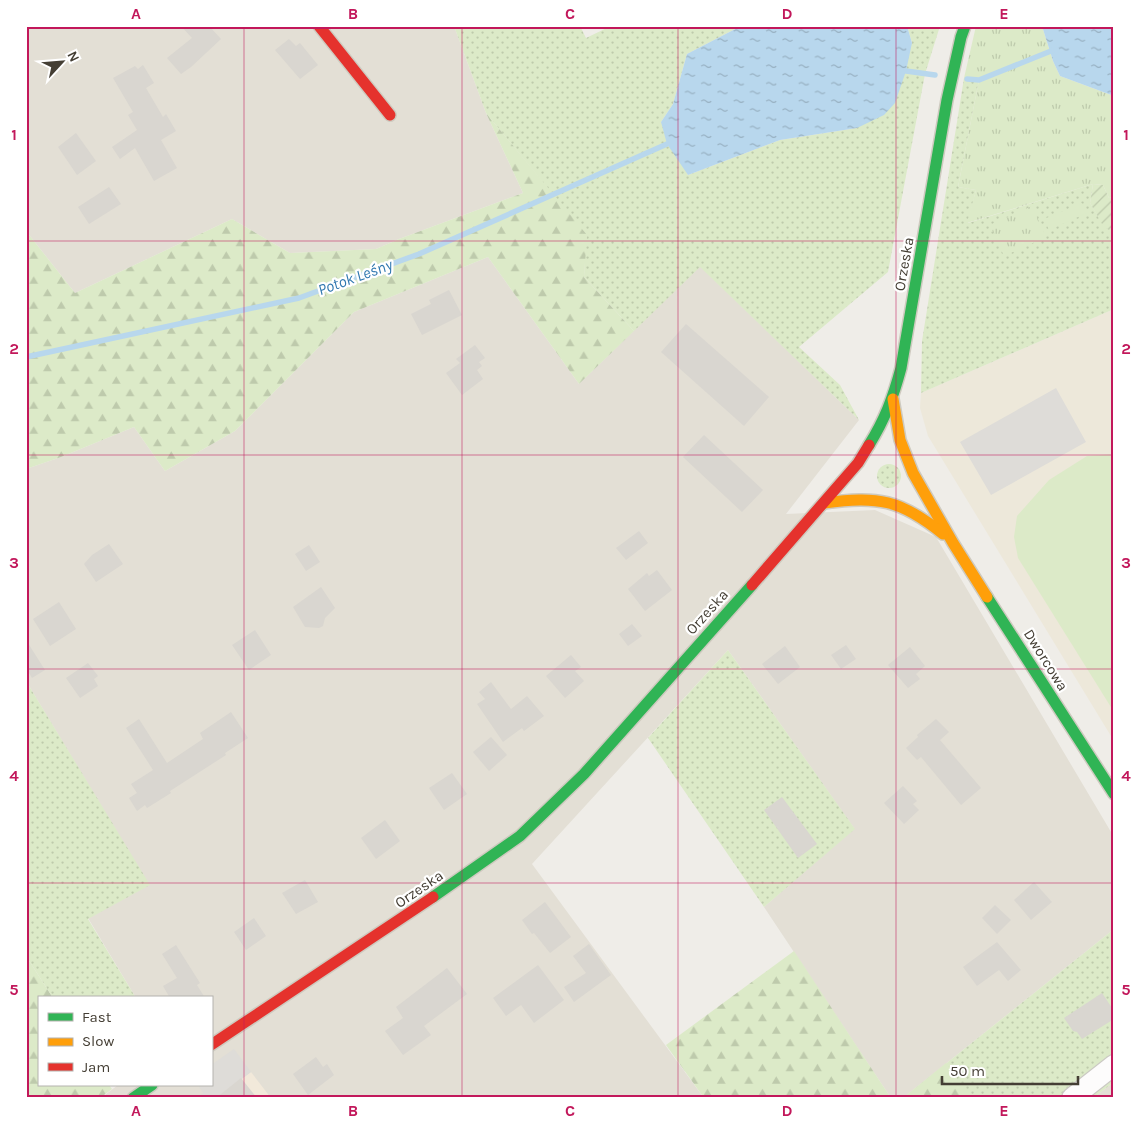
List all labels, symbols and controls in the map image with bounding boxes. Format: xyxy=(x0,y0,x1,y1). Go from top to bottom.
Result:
text: A xyxy=(131,4,141,23)
text: B xyxy=(348,4,358,23)
text: C xyxy=(565,4,575,23)
text: D xyxy=(782,4,793,23)
text: E xyxy=(999,4,1009,23)
north arrow xyxy=(38,38,88,88)
text: N xyxy=(63,48,83,65)
text: 1 xyxy=(11,125,17,144)
text: 1 xyxy=(1123,125,1129,144)
street label: Orzeska xyxy=(890,236,918,292)
water label: Potok Leśny xyxy=(315,254,396,299)
text: 2 xyxy=(9,339,19,358)
text: 2 xyxy=(1121,339,1131,358)
text: 3 xyxy=(9,553,19,572)
text: 3 xyxy=(1121,553,1131,572)
street label: Orzeska xyxy=(682,586,732,638)
street label: Dworcowa xyxy=(1020,626,1072,694)
text: 4 xyxy=(9,766,19,785)
text: 4 xyxy=(1121,766,1131,785)
street label: Orzeska xyxy=(391,866,447,912)
text: 5 xyxy=(9,980,19,999)
text: 5 xyxy=(1121,980,1131,999)
legend xyxy=(38,996,212,1086)
text: Fast xyxy=(82,1008,112,1026)
text: Slow xyxy=(82,1032,114,1050)
scale bar xyxy=(942,1054,1079,1086)
text: Jam xyxy=(82,1058,110,1076)
text: 50 m xyxy=(950,1062,985,1080)
text: A xyxy=(131,1101,141,1120)
text: B xyxy=(348,1101,358,1120)
text: C xyxy=(565,1101,575,1120)
text: D xyxy=(782,1101,793,1120)
text: E xyxy=(999,1101,1009,1120)

